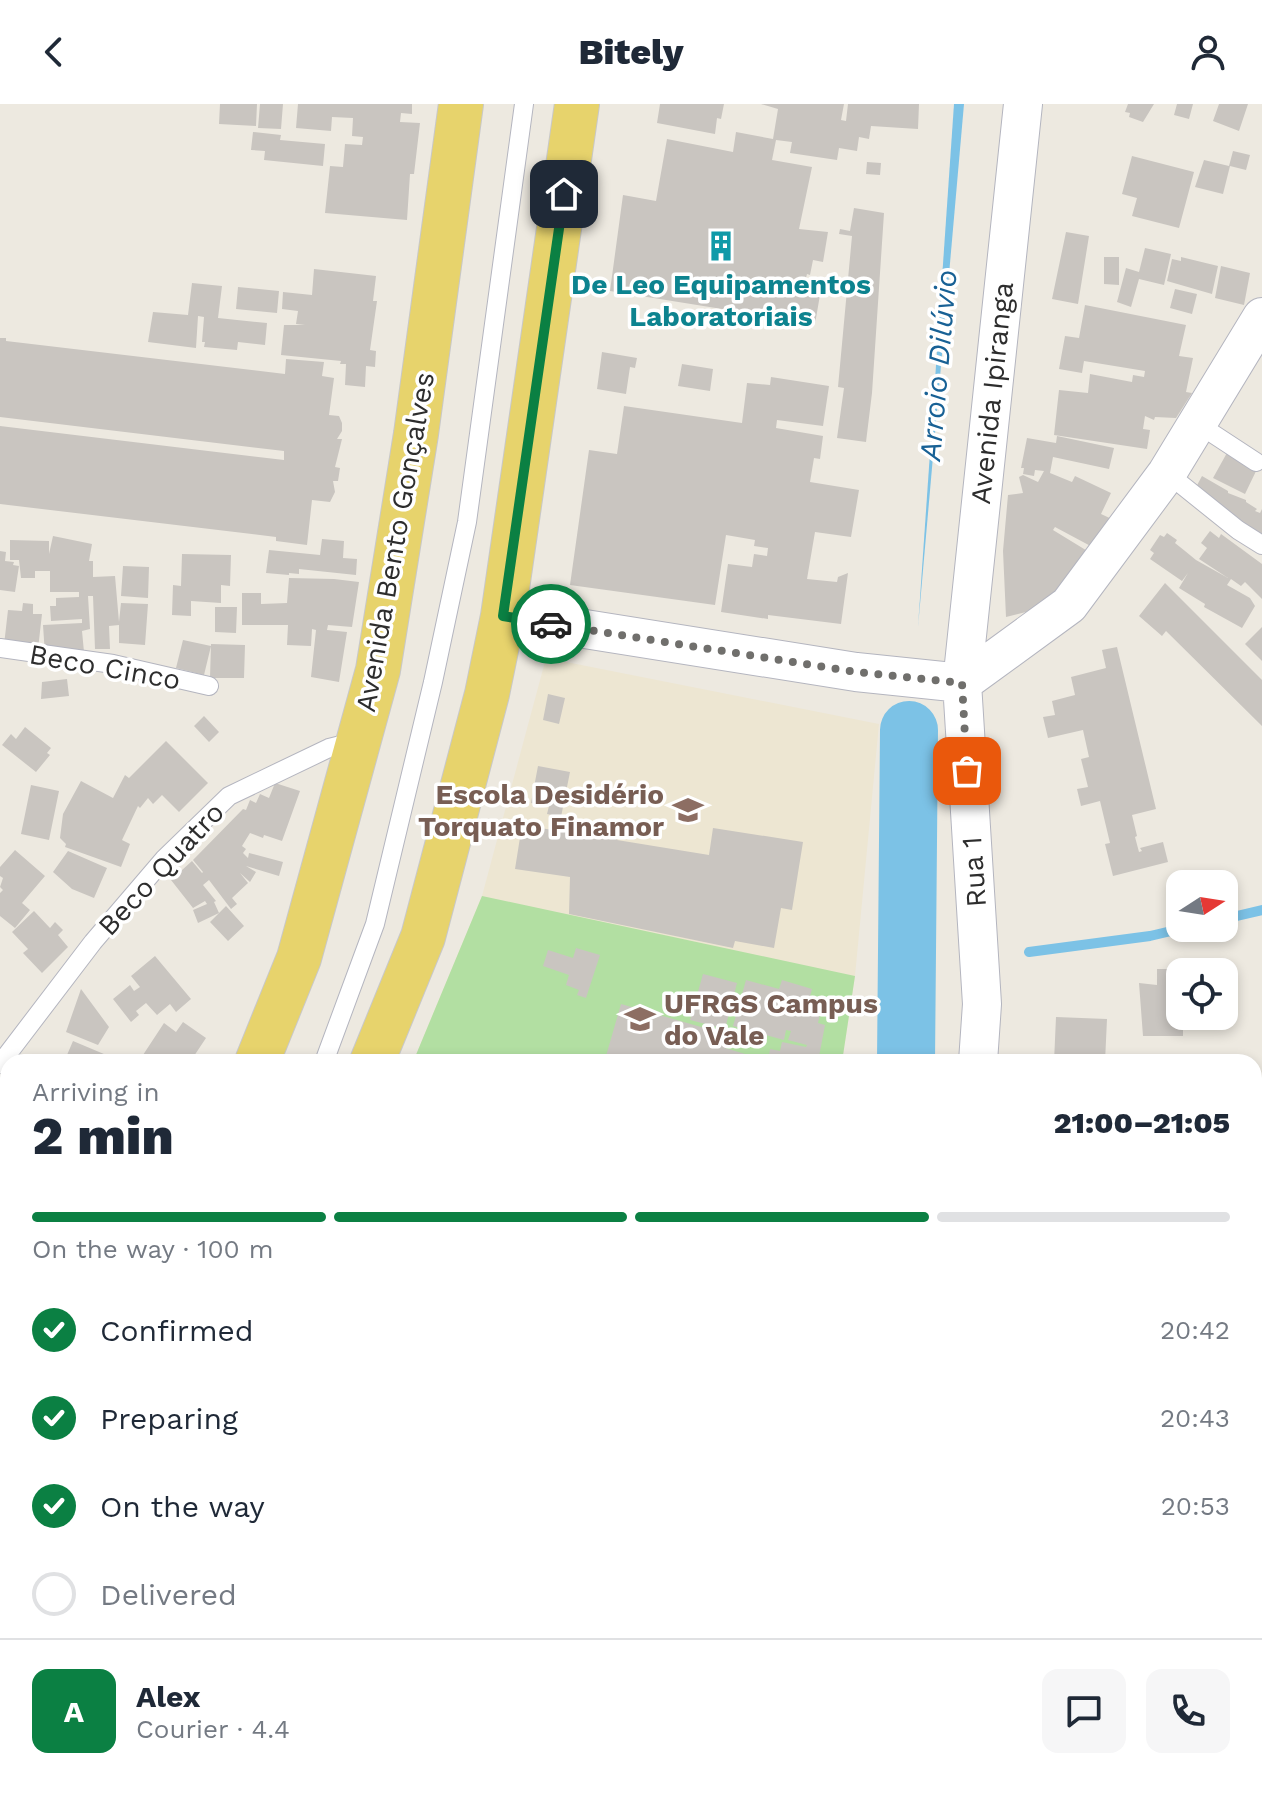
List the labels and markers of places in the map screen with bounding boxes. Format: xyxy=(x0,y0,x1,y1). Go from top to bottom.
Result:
pin xyxy=(530,160,598,228)
building icon: De Leo Equipamentos Laboratoriais xyxy=(704,229,738,263)
place label: De Leo Equipamentos Laboratoriais xyxy=(571,268,871,333)
pin xyxy=(933,737,1001,805)
place label: Escola Desidério Torquato Finamor xyxy=(418,778,664,843)
school or university icon: Escola Desidério Torquato Finamor xyxy=(671,793,705,827)
place label: UFRGS Campus do Vale xyxy=(664,987,878,1052)
school or university icon: UFRGS Campus do Vale xyxy=(623,1002,657,1036)

